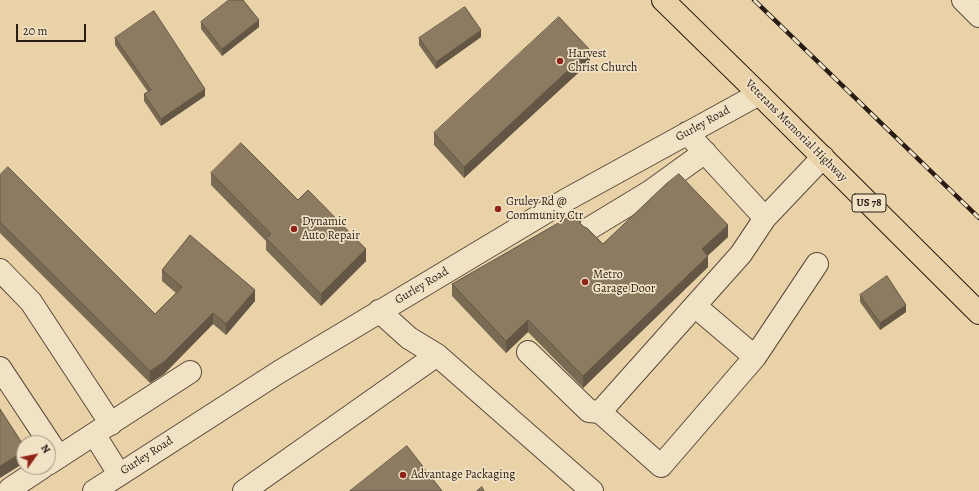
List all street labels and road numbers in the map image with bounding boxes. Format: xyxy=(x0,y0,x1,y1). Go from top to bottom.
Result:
street label: Veterans Memorial Highway xyxy=(742,77,850,185)
street label: Gurley Road xyxy=(673,103,733,145)
road number: US 78 xyxy=(852,194,886,212)
street label: Gurley Road xyxy=(393,264,451,308)
street label: Gurley Road xyxy=(118,434,176,478)

